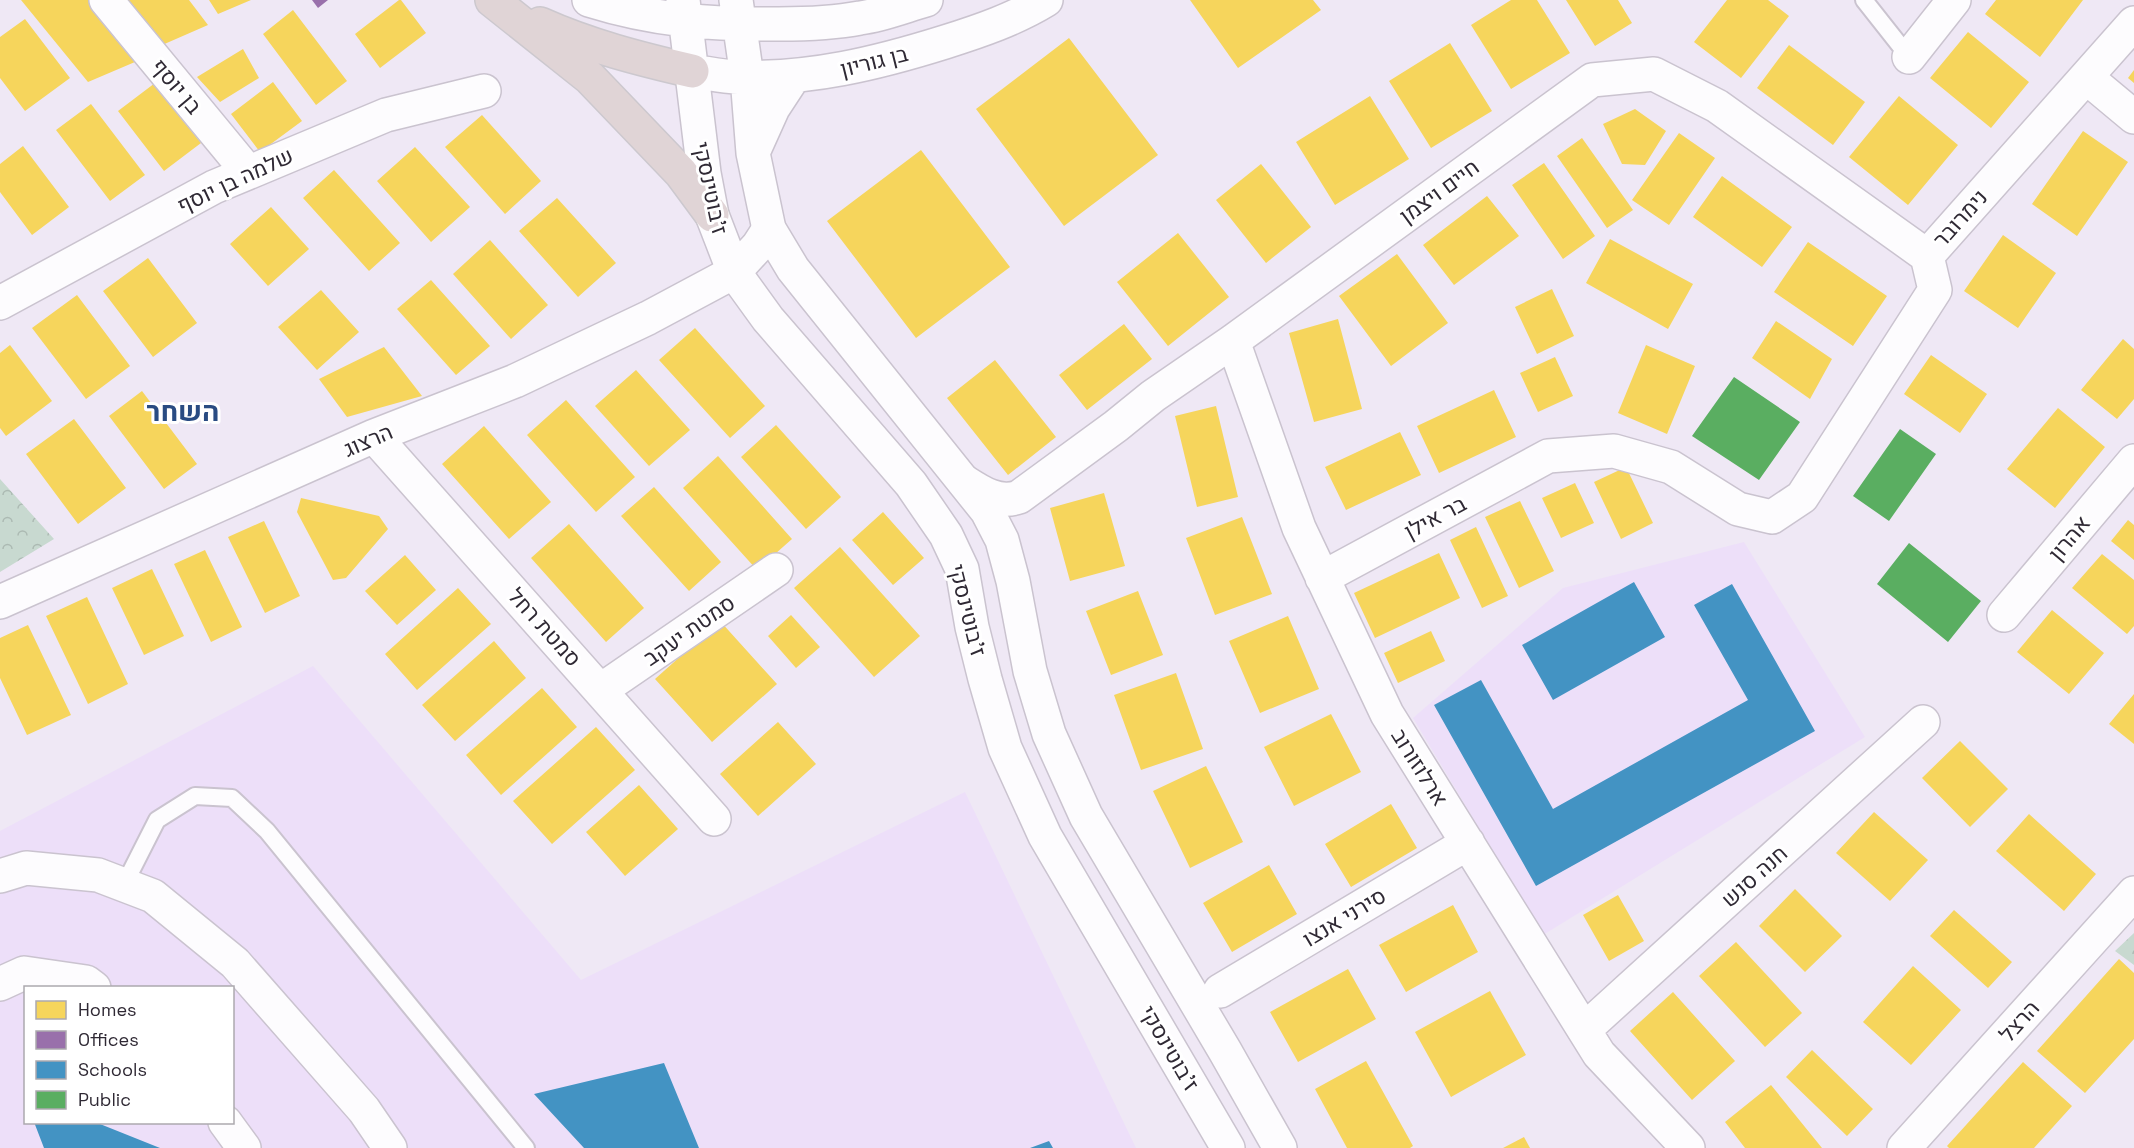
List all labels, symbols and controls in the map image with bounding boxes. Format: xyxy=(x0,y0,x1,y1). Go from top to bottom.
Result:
street label: בן גוריון xyxy=(837,39,911,83)
street label: בן יוסף xyxy=(146,53,208,120)
street label: ז'בוטינסקי xyxy=(688,139,734,237)
street label: שלמה בן יוסף xyxy=(172,141,298,219)
street label: חיים ויצמן xyxy=(1394,153,1484,229)
street label: נימרובר xyxy=(1927,183,1993,253)
district label: השחר xyxy=(146,393,220,429)
street label: הרצוג xyxy=(339,417,397,463)
street label: בר אילן xyxy=(1399,489,1471,545)
street label: אהרון xyxy=(2042,510,2096,566)
street label: ז'בוטינסקי xyxy=(943,561,993,659)
street label: סמטת רחל xyxy=(502,582,588,672)
street label: סמטת יעקב xyxy=(638,588,740,672)
street label: ארלוזורוב xyxy=(1385,723,1455,811)
street label: חנה סנש xyxy=(1715,839,1793,913)
street label: סירני אנצו xyxy=(1297,881,1391,953)
legend xyxy=(24,986,234,1124)
street label: הרצל xyxy=(1993,994,2045,1048)
text: Homes xyxy=(78,998,137,1021)
street label: ז'בוטינסקי xyxy=(1134,1000,1206,1096)
text: Offices xyxy=(78,1028,139,1051)
text: Schools xyxy=(78,1058,147,1081)
text: Public xyxy=(78,1088,131,1111)

